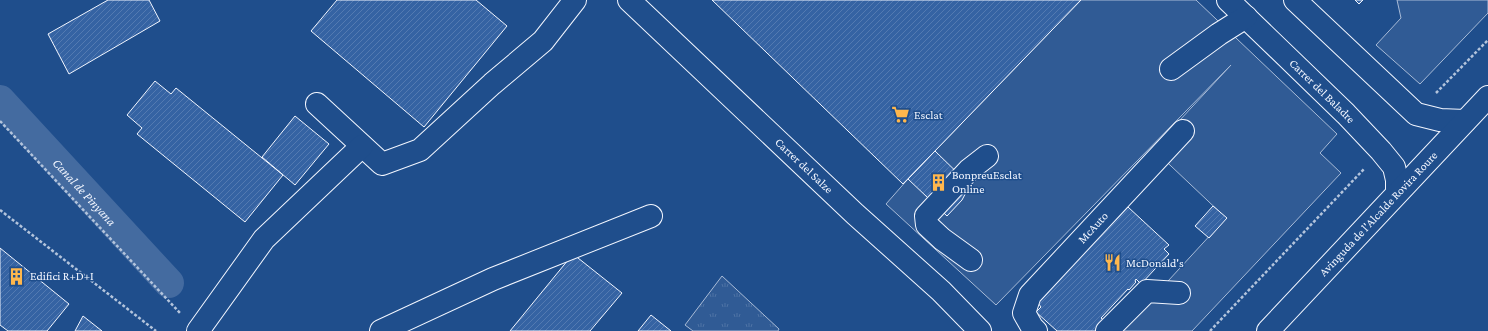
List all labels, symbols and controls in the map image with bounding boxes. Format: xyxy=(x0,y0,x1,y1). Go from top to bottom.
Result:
street label: Carrer del Baladre xyxy=(1286,56,1358,126)
supermarket icon: Esclat xyxy=(891,105,911,125)
place label: Esclat xyxy=(914,108,944,122)
street label: Carrer del Salze xyxy=(772,135,836,196)
street label: Avinguda de l'Alcalde Rovira Roure xyxy=(1316,148,1440,279)
water label: Canal de Pinyana xyxy=(50,155,120,229)
place label: BonpreuEsclat Online xyxy=(952,168,1023,196)
building icon: BonpreuEsclat Online xyxy=(929,172,949,192)
street label: McAuto xyxy=(1075,209,1111,246)
restaurant icon: McDonald's xyxy=(1103,253,1123,273)
place label: McDonald's xyxy=(1126,256,1184,270)
building icon: Edifici R+D+I xyxy=(7,266,27,286)
place label: Edifici R+D+I xyxy=(30,269,94,283)

